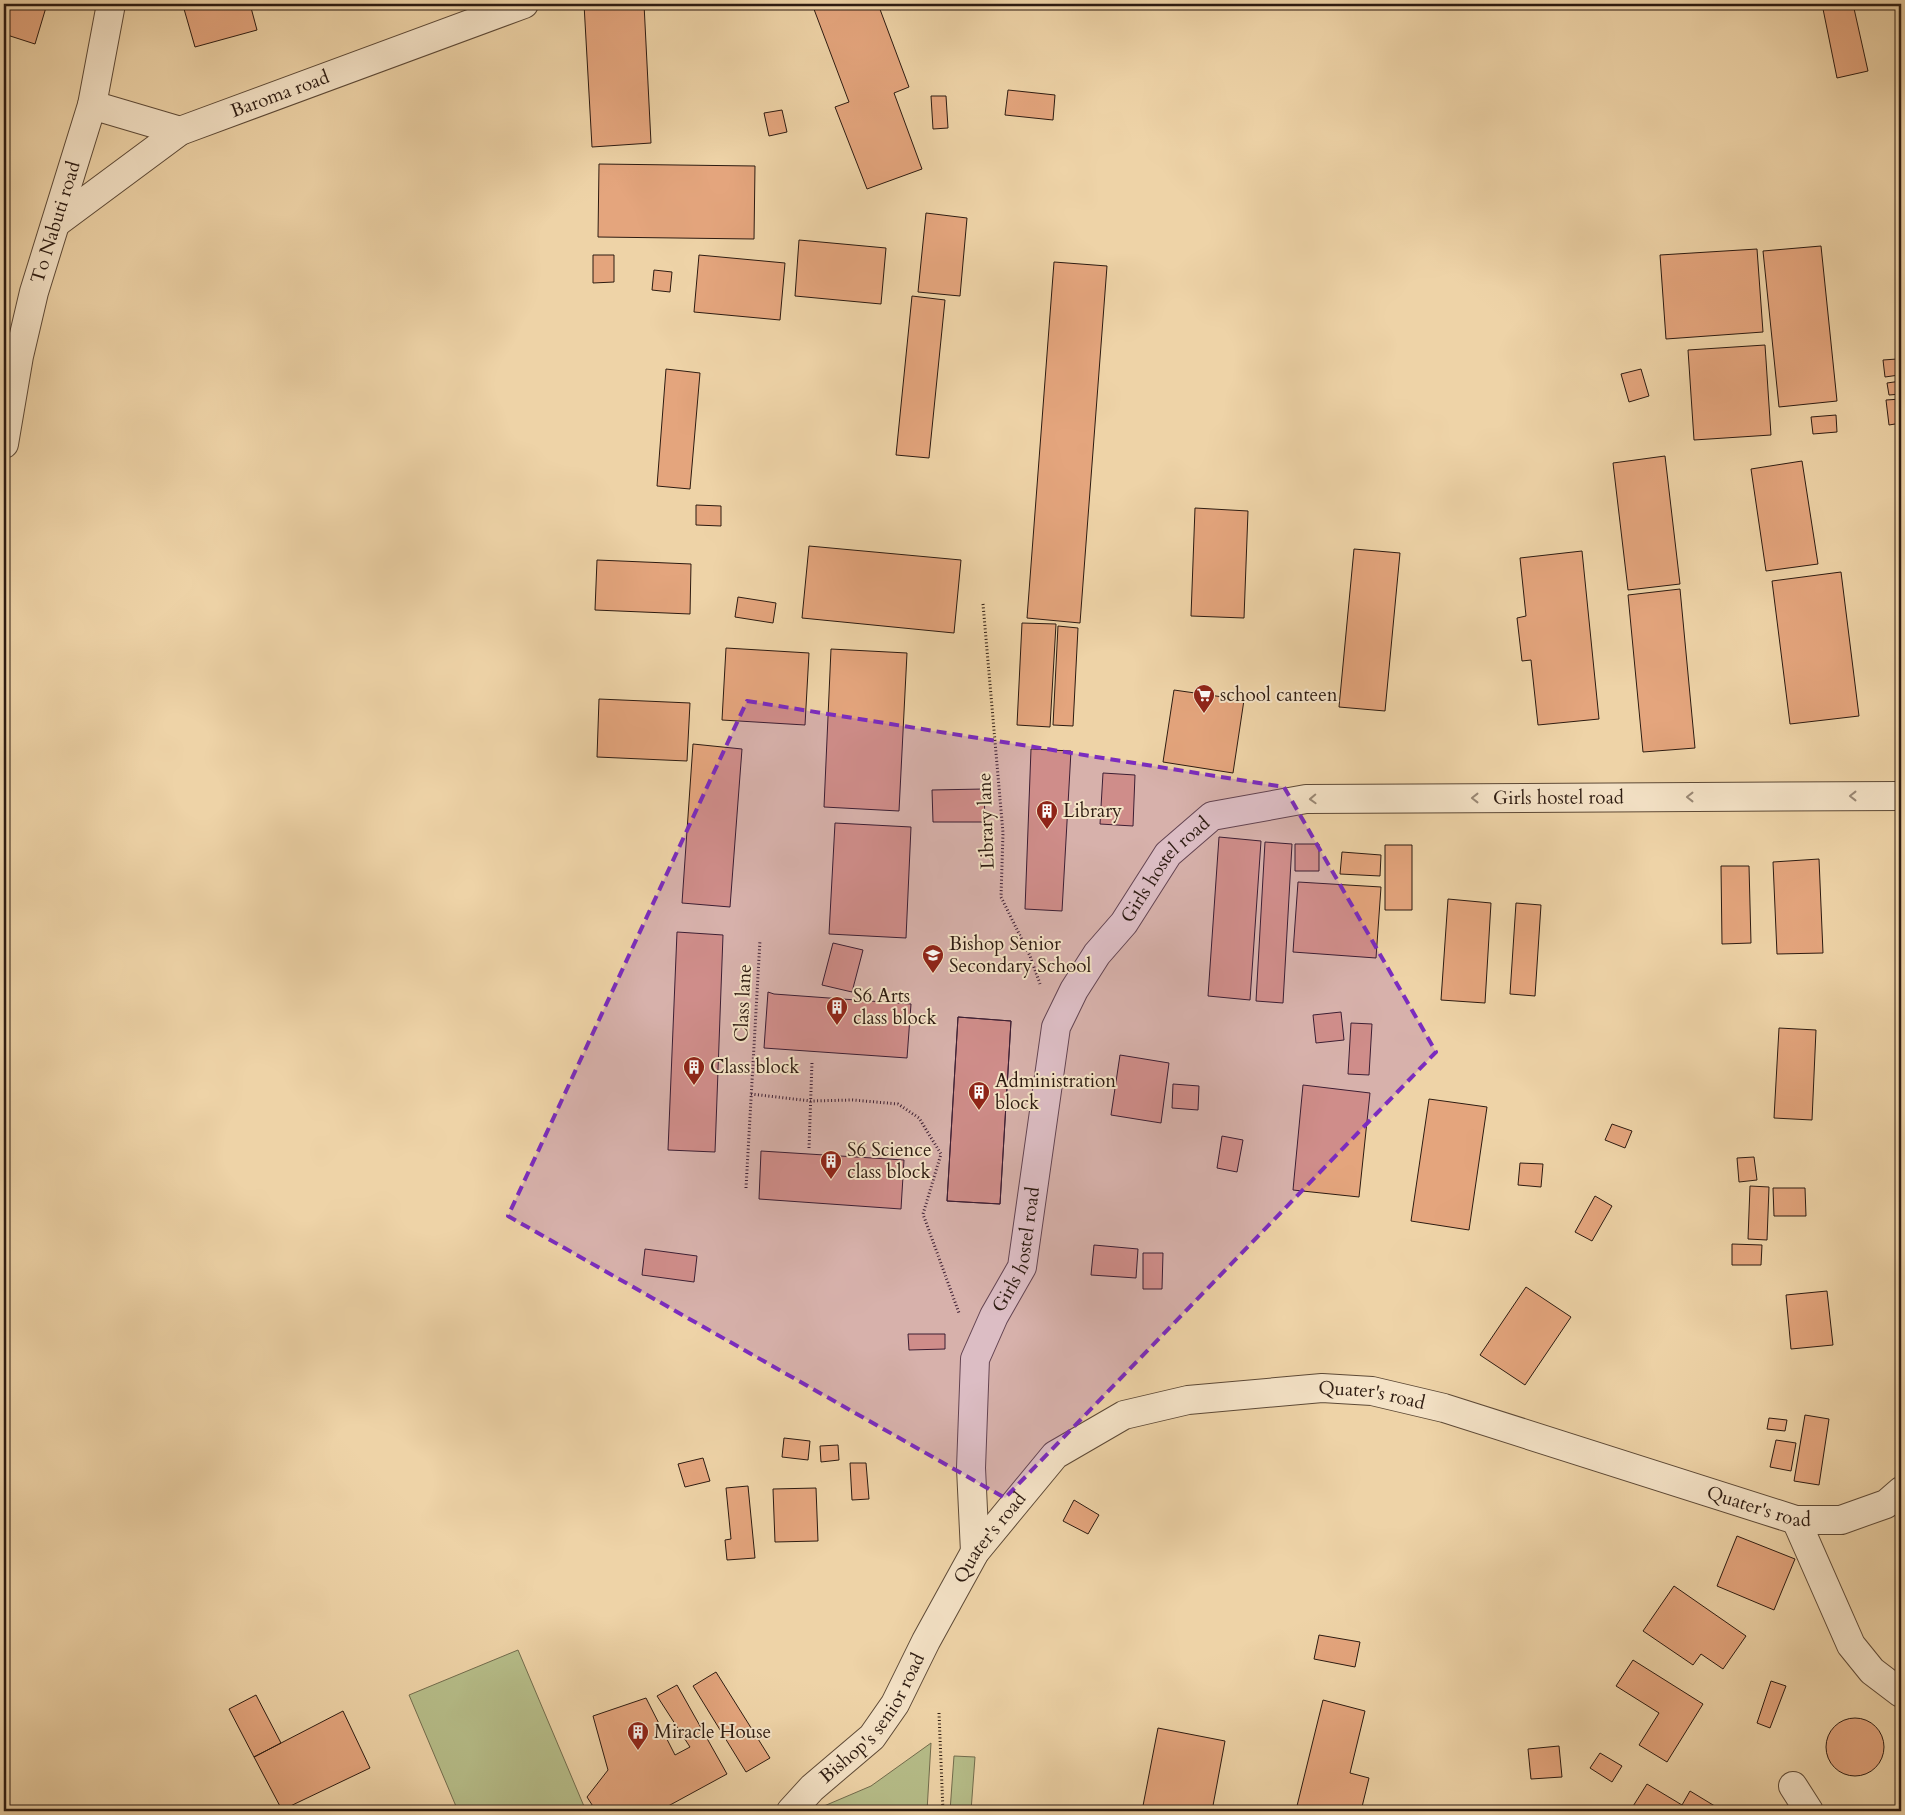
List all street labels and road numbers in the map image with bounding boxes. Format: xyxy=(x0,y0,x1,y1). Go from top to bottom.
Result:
street label: Baroma road xyxy=(227,64,333,124)
street label: To Nabuti road xyxy=(24,158,87,287)
street label: Library lane xyxy=(971,772,1001,870)
street label: Girls hostel road xyxy=(1493,784,1624,811)
street label: Girls hostel road xyxy=(1114,810,1216,928)
street label: Class lane xyxy=(728,963,758,1043)
street label: Girls hostel road xyxy=(986,1185,1046,1317)
street label: Quater's road xyxy=(1318,1375,1428,1416)
street label: Quater's road xyxy=(1703,1479,1811,1533)
street label: Quater's road xyxy=(947,1487,1032,1588)
street label: Bishop's senior road xyxy=(814,1649,931,1789)

